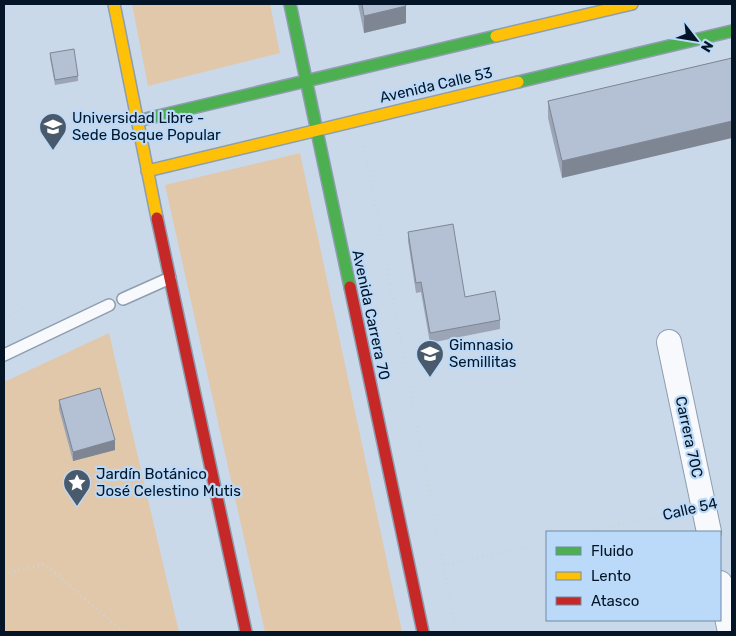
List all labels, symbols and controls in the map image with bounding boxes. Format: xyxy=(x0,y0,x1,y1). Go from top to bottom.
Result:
north arrow xyxy=(671,15,721,65)
text: N xyxy=(697,38,717,55)
street label: Avenida Calle 53 xyxy=(378,63,494,107)
place label: Universidad Libre - Sede Bosque Popular xyxy=(72,109,221,144)
school or university icon: Universidad Libre - Sede Bosque Popular xyxy=(38,112,68,151)
street label: Avenida Carrera 70 xyxy=(348,248,394,382)
place label: Gimnasio Semillitas xyxy=(449,336,517,371)
school or university icon: Gimnasio Semillitas xyxy=(415,339,445,378)
street label: Carrera 70C xyxy=(672,395,706,479)
place label: Jardín Botánico José Celestino Mutis xyxy=(96,465,241,500)
place icon: Jardín Botánico José Celestino Mutis xyxy=(62,468,92,507)
street label: Calle 54 xyxy=(661,494,719,524)
legend xyxy=(546,531,721,621)
text: Fluido xyxy=(591,542,634,560)
text: Lento xyxy=(591,567,631,585)
text: Atasco xyxy=(591,592,639,610)

